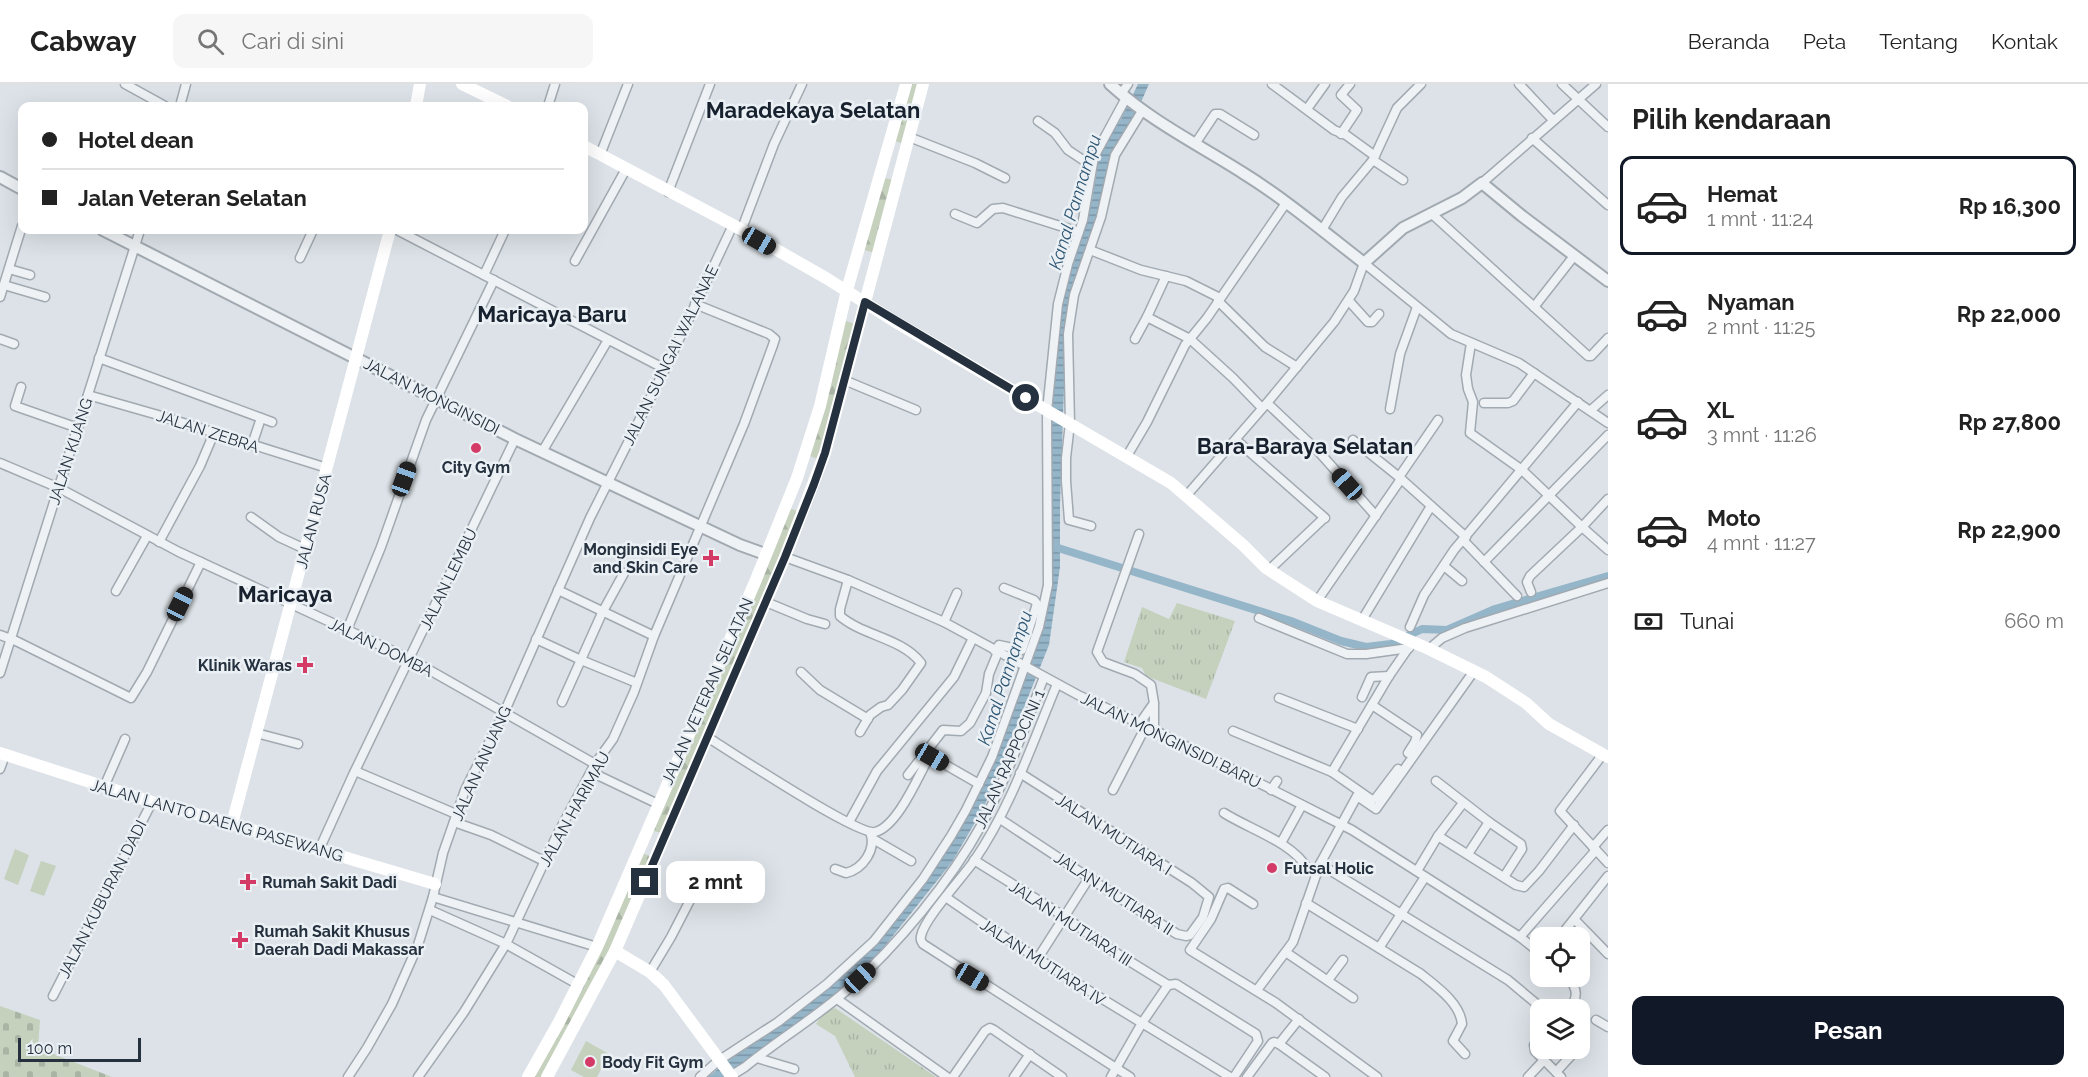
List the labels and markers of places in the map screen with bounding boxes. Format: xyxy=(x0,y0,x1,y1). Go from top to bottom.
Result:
marker: City Gym xyxy=(469,441,483,455)
place label: City Gym xyxy=(442,458,510,477)
place label: Monginsidi Eye and Skin Care xyxy=(583,540,698,577)
marker: Monginsidi Eye and Skin Care xyxy=(702,549,720,567)
place label: Klinik Waras xyxy=(198,656,292,675)
marker: Klinik Waras xyxy=(296,656,314,674)
place label: Futsal Holic xyxy=(1284,859,1374,878)
marker: Futsal Holic xyxy=(1265,861,1279,875)
marker: Rumah Sakit Dadi xyxy=(239,873,257,891)
place label: Rumah Sakit Dadi xyxy=(262,873,397,892)
place label: Rumah Sakit Khusus Daerah Dadi Makassar xyxy=(254,922,424,959)
marker: Rumah Sakit Khusus Daerah Dadi Makassar xyxy=(231,931,249,949)
place label: Body Fit Gym xyxy=(602,1053,703,1072)
marker: Body Fit Gym xyxy=(583,1055,597,1069)

